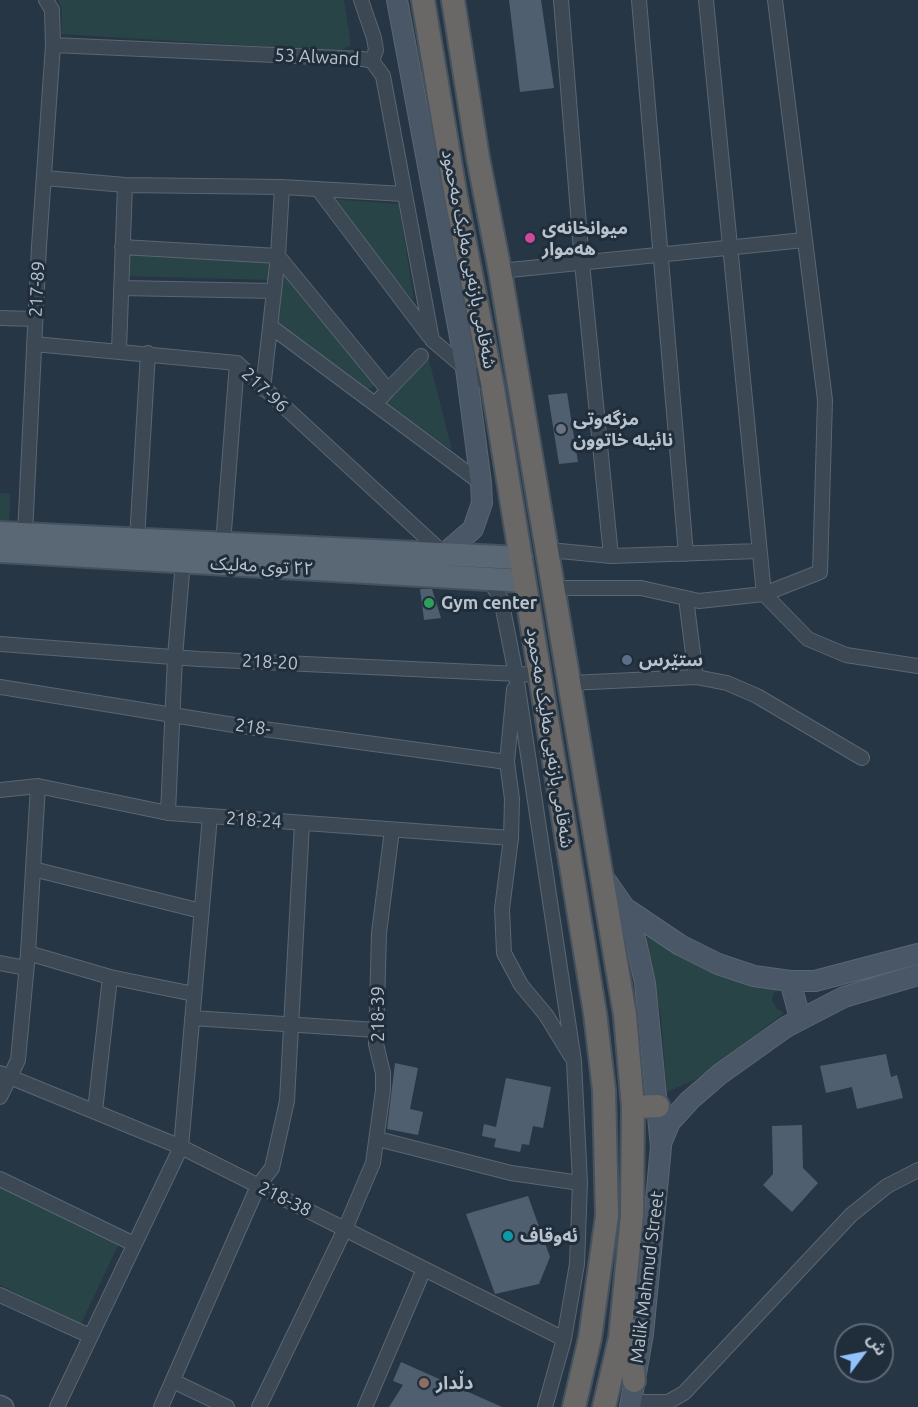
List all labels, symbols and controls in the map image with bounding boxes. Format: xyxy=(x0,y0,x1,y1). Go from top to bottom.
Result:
street label: 53 Alwand xyxy=(274,44,360,70)
street label: شەقامی بازنەیی مەلیک مەحمود xyxy=(437,147,501,371)
place label: میوانخانەی هەموار xyxy=(542,217,628,260)
marker: میوانخانەی هەموار xyxy=(523,231,537,245)
street label: 217-89 xyxy=(25,260,49,318)
street label: 217-96 xyxy=(237,363,293,417)
place label: مزگەوتی نائیلە خاتوون xyxy=(573,408,673,450)
marker: مزگەوتی نائیلە خاتوون xyxy=(554,422,568,436)
street label: ٢٢ توی مەلیک xyxy=(210,553,314,579)
place label: Gym center xyxy=(441,592,537,614)
marker: Gym center xyxy=(422,596,436,610)
street label: شەقامی بازنەیی مەلیک مەحمود xyxy=(522,626,578,850)
place label: ستێرس xyxy=(639,649,703,671)
street label: 218-20 xyxy=(241,650,299,674)
marker: ستێرس xyxy=(620,653,634,667)
street label: 218- xyxy=(234,714,272,740)
street label: 218-24 xyxy=(225,807,283,833)
street label: 218-39 xyxy=(367,986,389,1042)
street label: 218-38 xyxy=(255,1177,315,1221)
street label: Malik Mahmud Street xyxy=(626,1190,668,1364)
place label: ئەوقاف xyxy=(520,1225,578,1247)
marker: ئەوقاف xyxy=(501,1229,515,1243)
north arrow xyxy=(834,1323,894,1383)
text: ش xyxy=(864,1330,891,1359)
place label: دڵدار xyxy=(436,1372,473,1394)
marker: دڵدار xyxy=(417,1376,431,1390)

